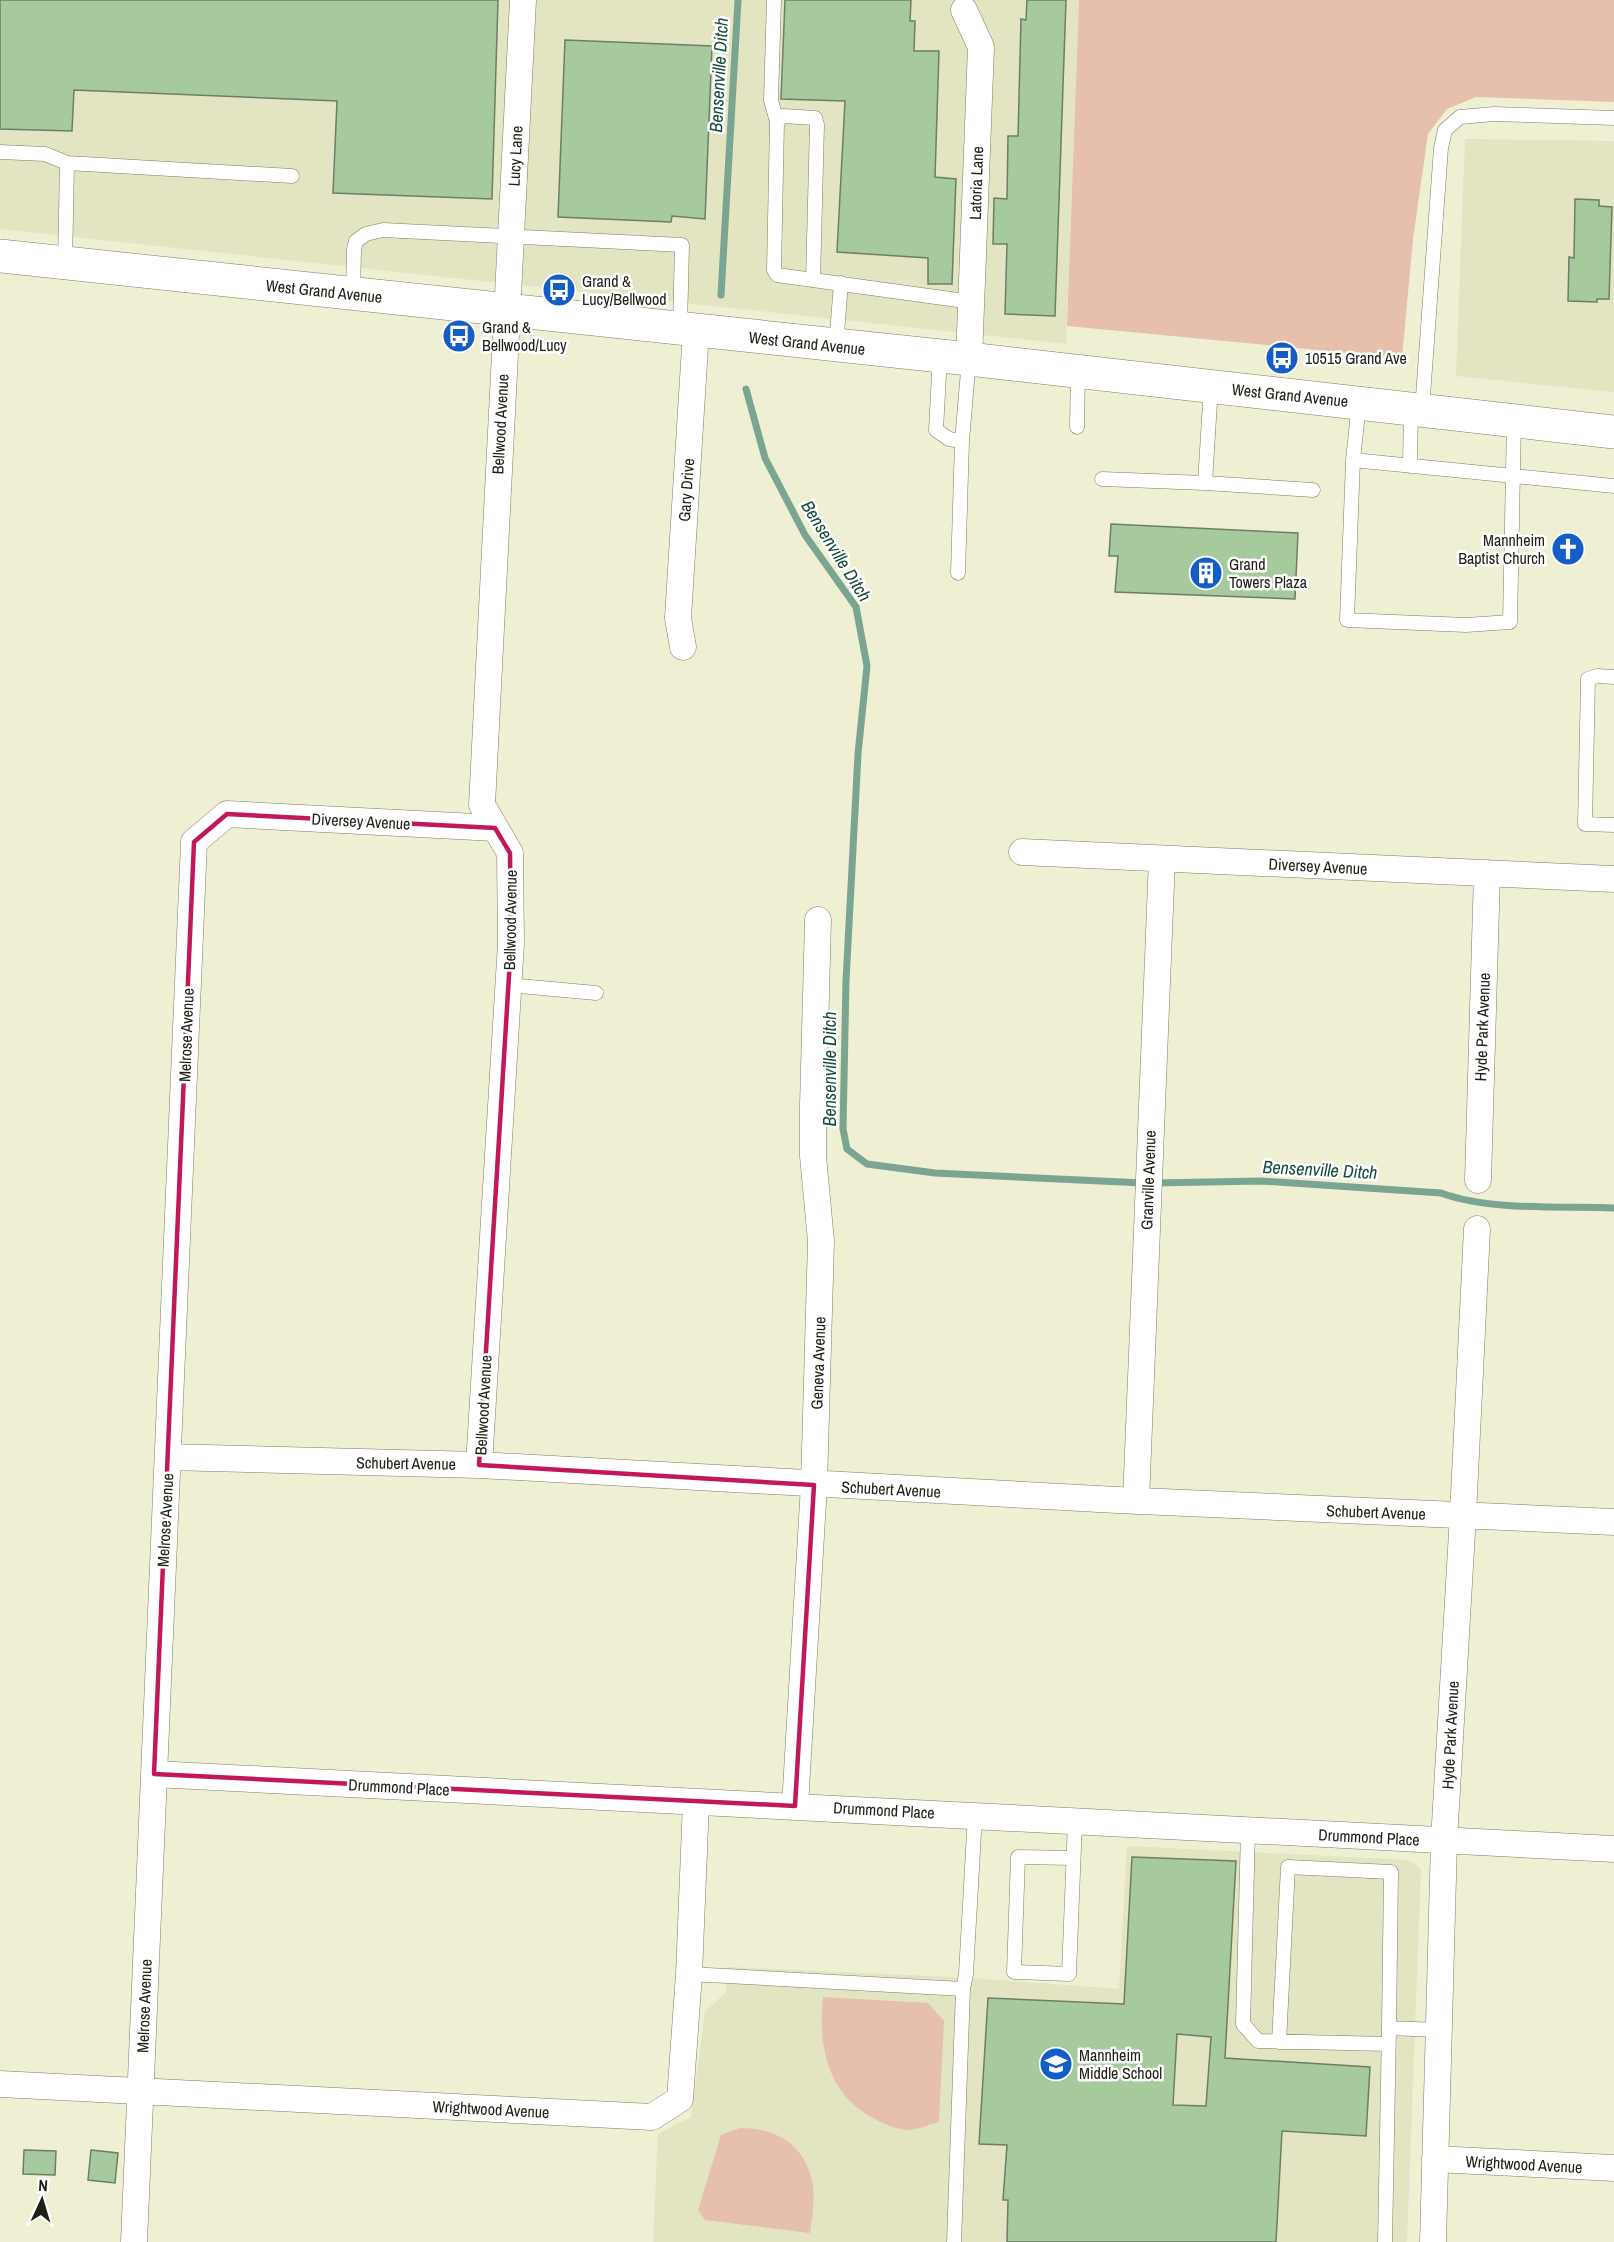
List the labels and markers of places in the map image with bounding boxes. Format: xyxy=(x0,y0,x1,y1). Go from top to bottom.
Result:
place label: Grand & Lucy/Bellwood xyxy=(582,270,667,310)
bus stop icon: Grand & Lucy/Bellwood xyxy=(541,272,577,308)
place label: Grand & Bellwood/Lucy xyxy=(482,316,567,356)
bus stop icon: Grand & Bellwood/Lucy xyxy=(441,318,477,354)
bus stop icon: 10515 Grand Ave xyxy=(1264,340,1300,376)
place label: 10515 Grand Ave xyxy=(1305,347,1407,369)
place label: Mannheim Baptist Church xyxy=(1458,529,1545,569)
church icon: Mannheim Baptist Church xyxy=(1550,531,1586,567)
place label: Grand Towers Plaza xyxy=(1229,553,1308,593)
building icon: Grand Towers Plaza xyxy=(1188,555,1224,591)
place label: Mannheim Middle School xyxy=(1079,2044,1162,2084)
school or university icon: Mannheim Middle School xyxy=(1038,2046,1074,2082)

